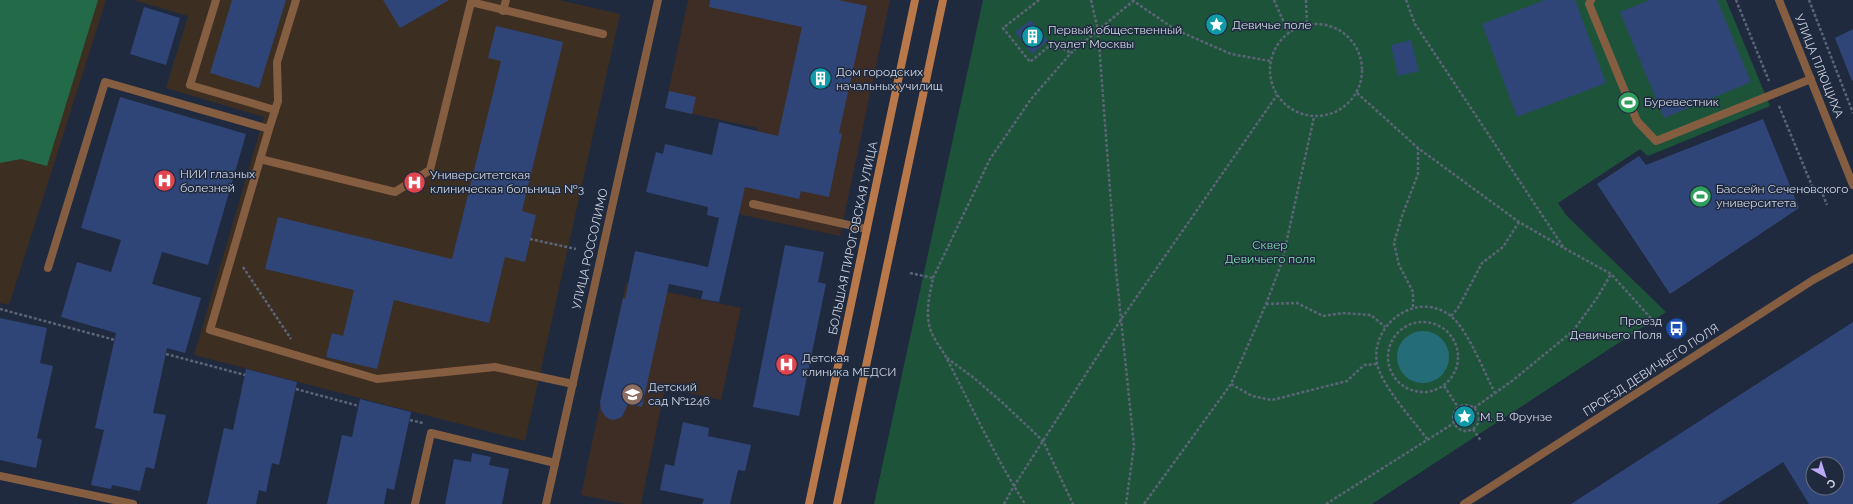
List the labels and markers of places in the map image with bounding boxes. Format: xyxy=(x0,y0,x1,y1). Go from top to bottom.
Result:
place icon: Девичье поле xyxy=(1203,12,1229,38)
place label: Девичье поле xyxy=(1232,18,1312,32)
place label: Первый общественный туалет Москвы xyxy=(1048,23,1182,51)
building icon: Первый общественный туалет Москвы xyxy=(1019,24,1045,50)
place label: Дом городских начальных училищ xyxy=(836,65,943,93)
building icon: Дом городских начальных училищ xyxy=(808,66,834,92)
sports icon: Буревестник xyxy=(1616,89,1642,115)
place label: Буревестник xyxy=(1644,95,1719,109)
place label: НИИ глазных болезней xyxy=(180,167,255,195)
hospital icon: НИИ глазных болезней xyxy=(151,168,177,194)
place label: Университетская клиническая больница №3 xyxy=(430,168,584,196)
hospital icon: Университетская клиническая больница №3 xyxy=(401,169,427,195)
place label: Бассейн Сеченовского университета xyxy=(1716,182,1848,210)
sports icon: Бассейн Сеченовского университета xyxy=(1687,183,1713,209)
place label: Проезд Девичьего Поля xyxy=(1570,314,1662,342)
bus stop icon: Проезд Девичьего Поля xyxy=(1664,315,1690,341)
place label: Детская клиника МЕДСИ xyxy=(802,351,896,379)
hospital icon: Детская клиника МЕДСИ xyxy=(773,352,799,378)
place label: Детский сад №1246 xyxy=(648,380,710,408)
school or university icon: Детский сад №1246 xyxy=(620,381,646,407)
place icon: М. В. Фрунзе xyxy=(1452,404,1478,430)
place label: М. В. Фрунзе xyxy=(1480,410,1552,424)

